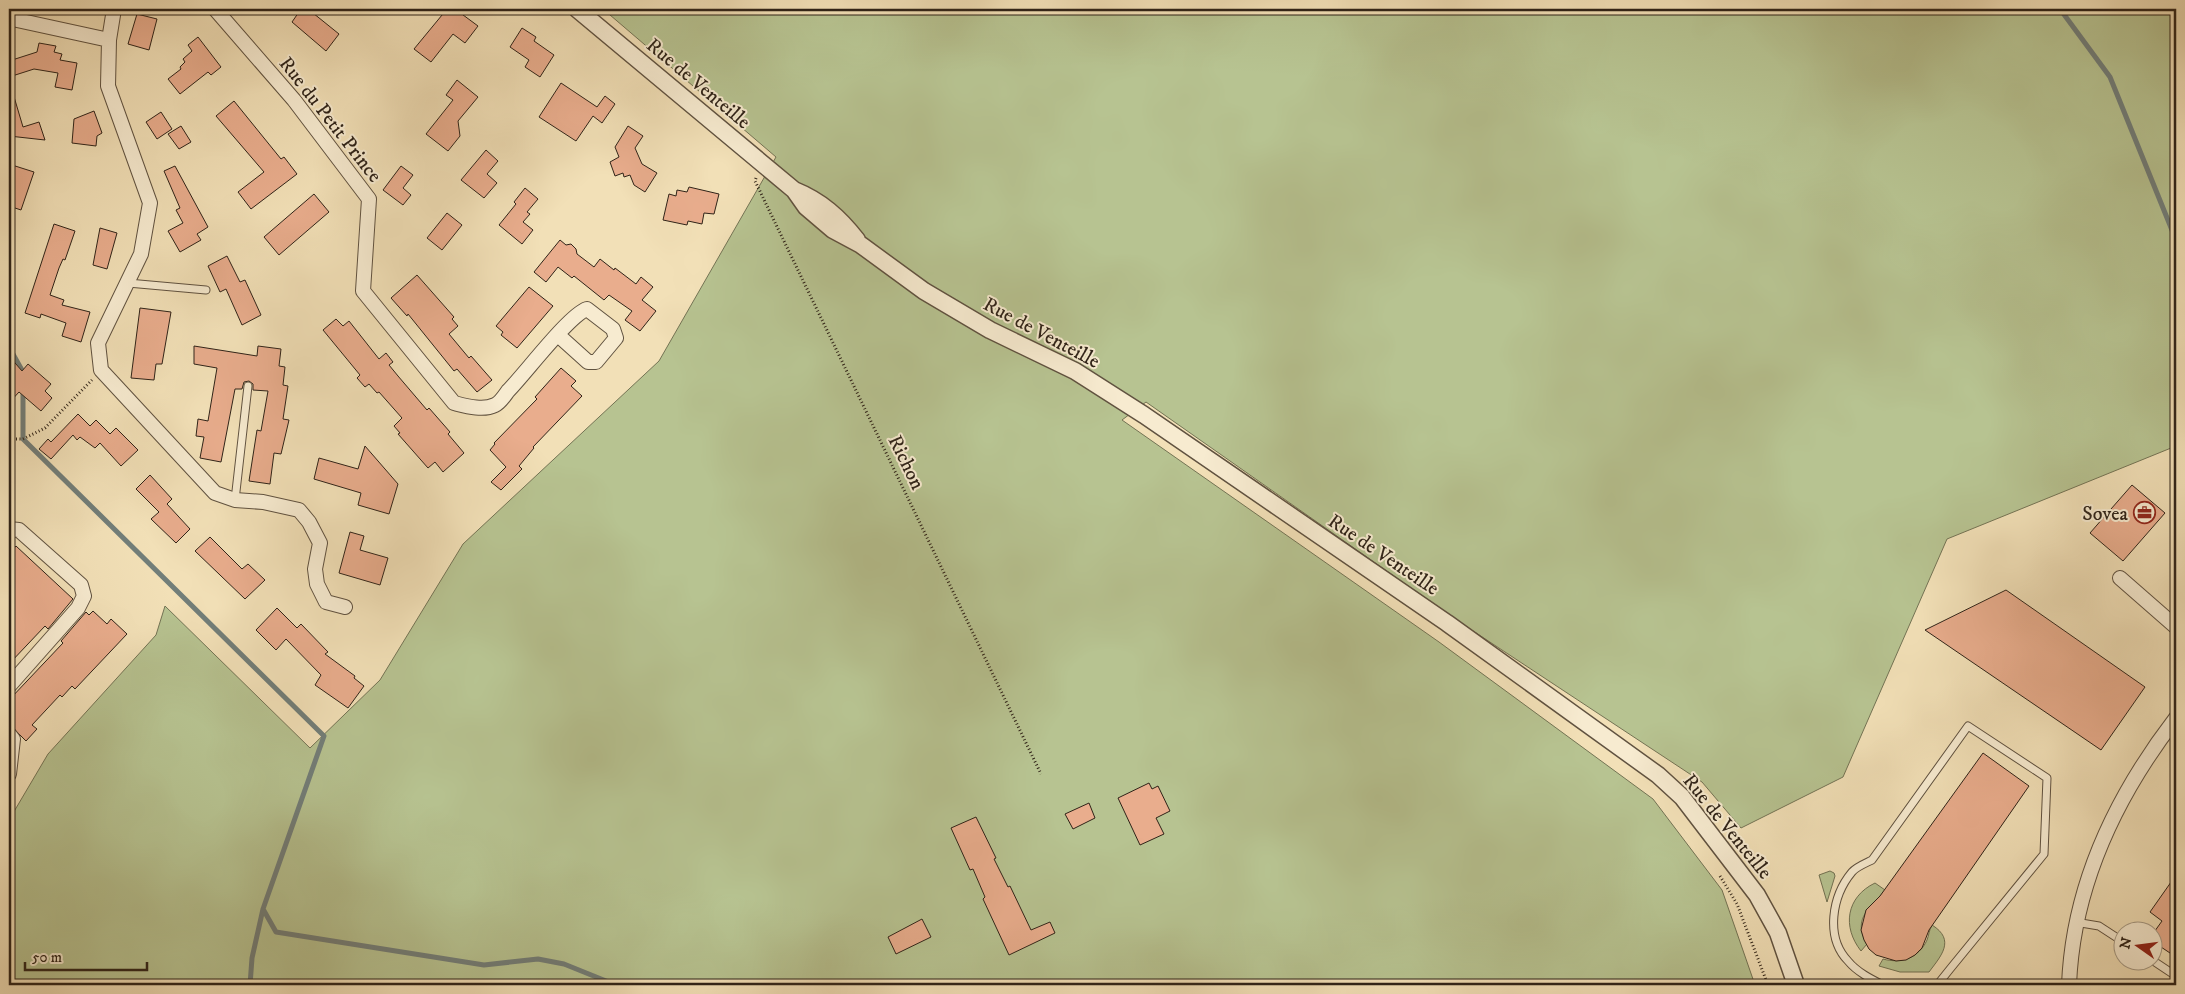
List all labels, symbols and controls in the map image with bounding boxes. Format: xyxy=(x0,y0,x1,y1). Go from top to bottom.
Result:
street label: Rue de Venteille xyxy=(641,33,755,135)
street label: Rue du Petit Prince xyxy=(273,52,387,188)
street label: Rue de Venteille xyxy=(979,292,1104,374)
street label: Richon xyxy=(882,431,930,495)
office icon: Sovea xyxy=(2132,501,2156,525)
place label: Sovea xyxy=(2082,502,2128,527)
street label: Rue de Venteille xyxy=(1323,509,1443,601)
street label: Rue de Venteille xyxy=(1677,769,1777,885)
north arrow xyxy=(2112,922,2162,972)
text: N xyxy=(2116,935,2137,951)
scale bar xyxy=(25,939,148,971)
text: 50 m xyxy=(32,948,62,967)

